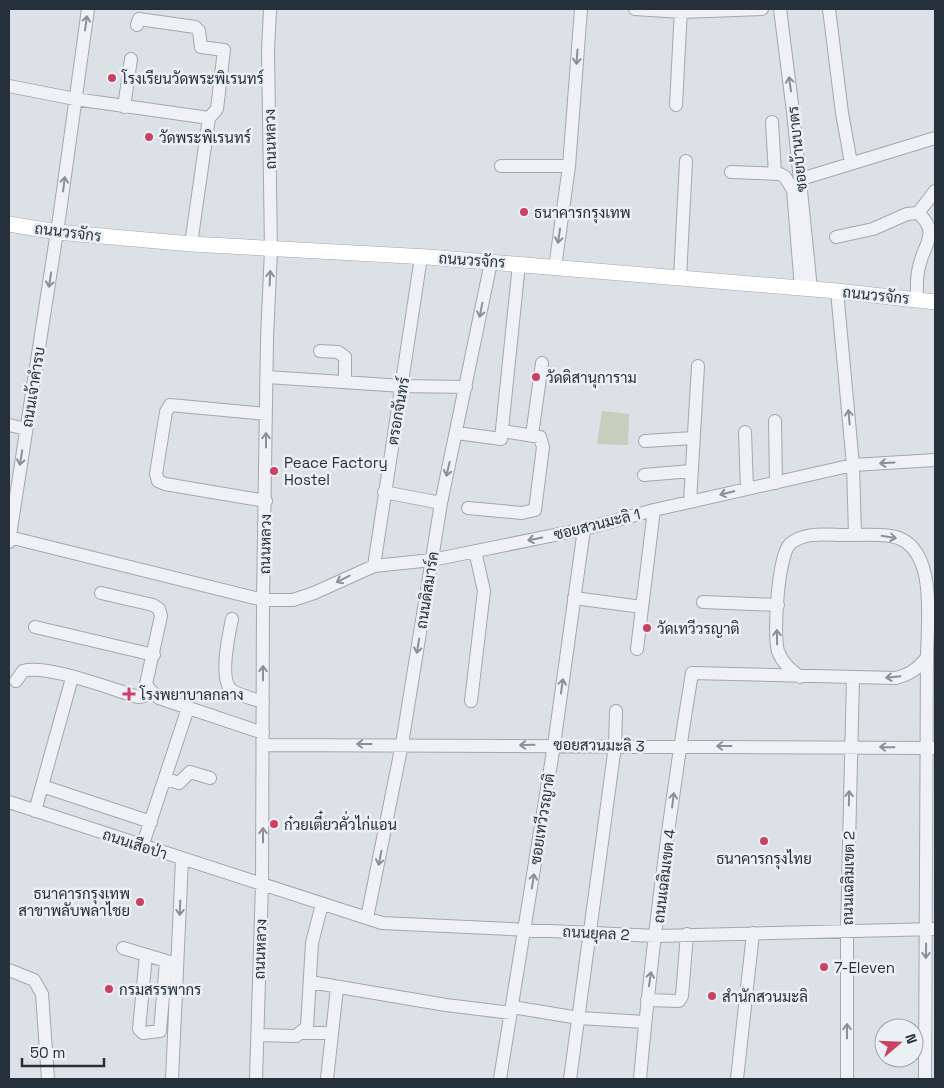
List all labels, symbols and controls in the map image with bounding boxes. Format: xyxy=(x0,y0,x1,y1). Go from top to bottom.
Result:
one-way arrow xyxy=(82,15,92,31)
one-way arrow xyxy=(573,49,582,65)
place label: โรงเรียนวัดพระพิเรนทร์ xyxy=(121,69,264,88)
marker: โรงเรียนวัดพระพิเรนทร์ xyxy=(106,72,118,84)
one-way arrow xyxy=(785,76,795,92)
street label: ซอยบ้านบาตร xyxy=(783,105,811,193)
street label: ถนนหลวง xyxy=(260,109,280,169)
place label: วัดพระพิเรนทร์ xyxy=(159,128,251,147)
marker: วัดพระพิเรนทร์ xyxy=(143,131,155,143)
one-way arrow xyxy=(59,176,69,192)
place label: ธนาคารกรุงเทพ xyxy=(534,203,631,224)
marker: ธนาคารกรุงเทพ xyxy=(518,206,530,218)
street label: ถนนวรจักร xyxy=(34,218,102,246)
one-way arrow xyxy=(554,228,564,244)
street label: ถนนวรจักร xyxy=(438,248,506,272)
one-way arrow xyxy=(265,270,274,286)
one-way arrow xyxy=(44,272,54,288)
street label: ถนนวรจักร xyxy=(842,282,910,308)
one-way arrow xyxy=(476,301,486,317)
street label: ถนนเจ้าคำรบ xyxy=(17,345,49,429)
place label: วัดดิสานุการาม xyxy=(546,368,637,389)
marker: วัดดิสานุการาม xyxy=(530,371,542,383)
street label: ตรอกจันทร์ xyxy=(383,375,413,447)
one-way arrow xyxy=(844,409,854,425)
one-way arrow xyxy=(261,433,271,449)
one-way arrow xyxy=(16,450,26,466)
place label: Peace Factory Hostel xyxy=(284,453,388,489)
one-way arrow xyxy=(879,459,895,468)
one-way arrow xyxy=(443,460,453,476)
marker: Peace Factory Hostel xyxy=(268,465,280,477)
one-way arrow xyxy=(720,489,736,498)
street label: ซอยสวนมะลิ 1 xyxy=(552,504,642,544)
street label: ถนนหลวง xyxy=(255,514,275,574)
one-way arrow xyxy=(881,532,897,542)
one-way arrow xyxy=(528,535,544,544)
street label: ถนนดิสมาร์ค xyxy=(412,550,442,630)
one-way arrow xyxy=(336,575,351,584)
place label: วัดเทวีวรญาติ xyxy=(657,619,740,638)
marker: วัดเทวีวรญาติ xyxy=(641,622,653,634)
one-way arrow xyxy=(772,629,782,646)
one-way arrow xyxy=(413,638,423,654)
one-way arrow xyxy=(258,665,268,682)
one-way arrow xyxy=(886,672,902,682)
one-way arrow xyxy=(557,678,567,694)
place label: โรงพยาบาลกลาง xyxy=(139,685,244,704)
marker: โรงพยาบาลกลาง xyxy=(122,687,136,701)
street label: ซอยสวนมะลิ 3 xyxy=(553,735,645,755)
one-way arrow xyxy=(356,739,372,749)
one-way arrow xyxy=(519,740,535,750)
one-way arrow xyxy=(716,741,732,751)
one-way arrow xyxy=(879,742,895,752)
street label: ซอยเทวีวรญาติ xyxy=(525,772,559,866)
one-way arrow xyxy=(844,790,854,806)
one-way arrow xyxy=(669,792,679,808)
place label: ก๋วยเตี๋ยวคั่วไก่แอน xyxy=(284,810,397,834)
marker: ก๋วยเตี๋ยวคั่วไก่แอน xyxy=(268,818,280,830)
street label: ถนนเสือป่า xyxy=(100,825,170,863)
one-way arrow xyxy=(258,828,268,844)
street label: ถนนเฉลิมเขต 4 xyxy=(649,828,679,924)
street label: ถนนเฉลิมเขต 2 xyxy=(838,831,858,925)
marker: ธนาคารกรุงไทย xyxy=(758,835,770,847)
one-way arrow xyxy=(374,849,384,865)
place label: ธนาคารกรุงไทย xyxy=(716,849,812,870)
one-way arrow xyxy=(528,873,538,889)
place label: ธนาคารกรุงเทพ สาขาพลับพลาไชย xyxy=(18,884,130,920)
marker: ธนาคารกรุงเทพ สาขาพลับพลาไชย xyxy=(134,896,146,908)
one-way arrow xyxy=(175,900,185,916)
street label: ถนนหลวง xyxy=(249,918,271,980)
street label: ถนนยุคล 2 xyxy=(562,922,630,946)
one-way arrow xyxy=(921,942,931,958)
place label: 7-Eleven xyxy=(834,958,895,977)
marker: 7-Eleven xyxy=(818,961,830,973)
one-way arrow xyxy=(646,971,656,987)
place label: กรมสรรพากร xyxy=(119,980,201,999)
marker: กรมสรรพากร xyxy=(103,983,115,995)
place label: สำนักสวนมะลิ xyxy=(722,987,808,1006)
marker: สำนักสวนมะลิ xyxy=(706,990,718,1002)
north arrow xyxy=(874,1018,924,1068)
one-way arrow xyxy=(842,1023,852,1039)
text: N xyxy=(901,1031,921,1046)
scale bar xyxy=(22,1036,105,1068)
text: 50 m xyxy=(30,1043,65,1062)

